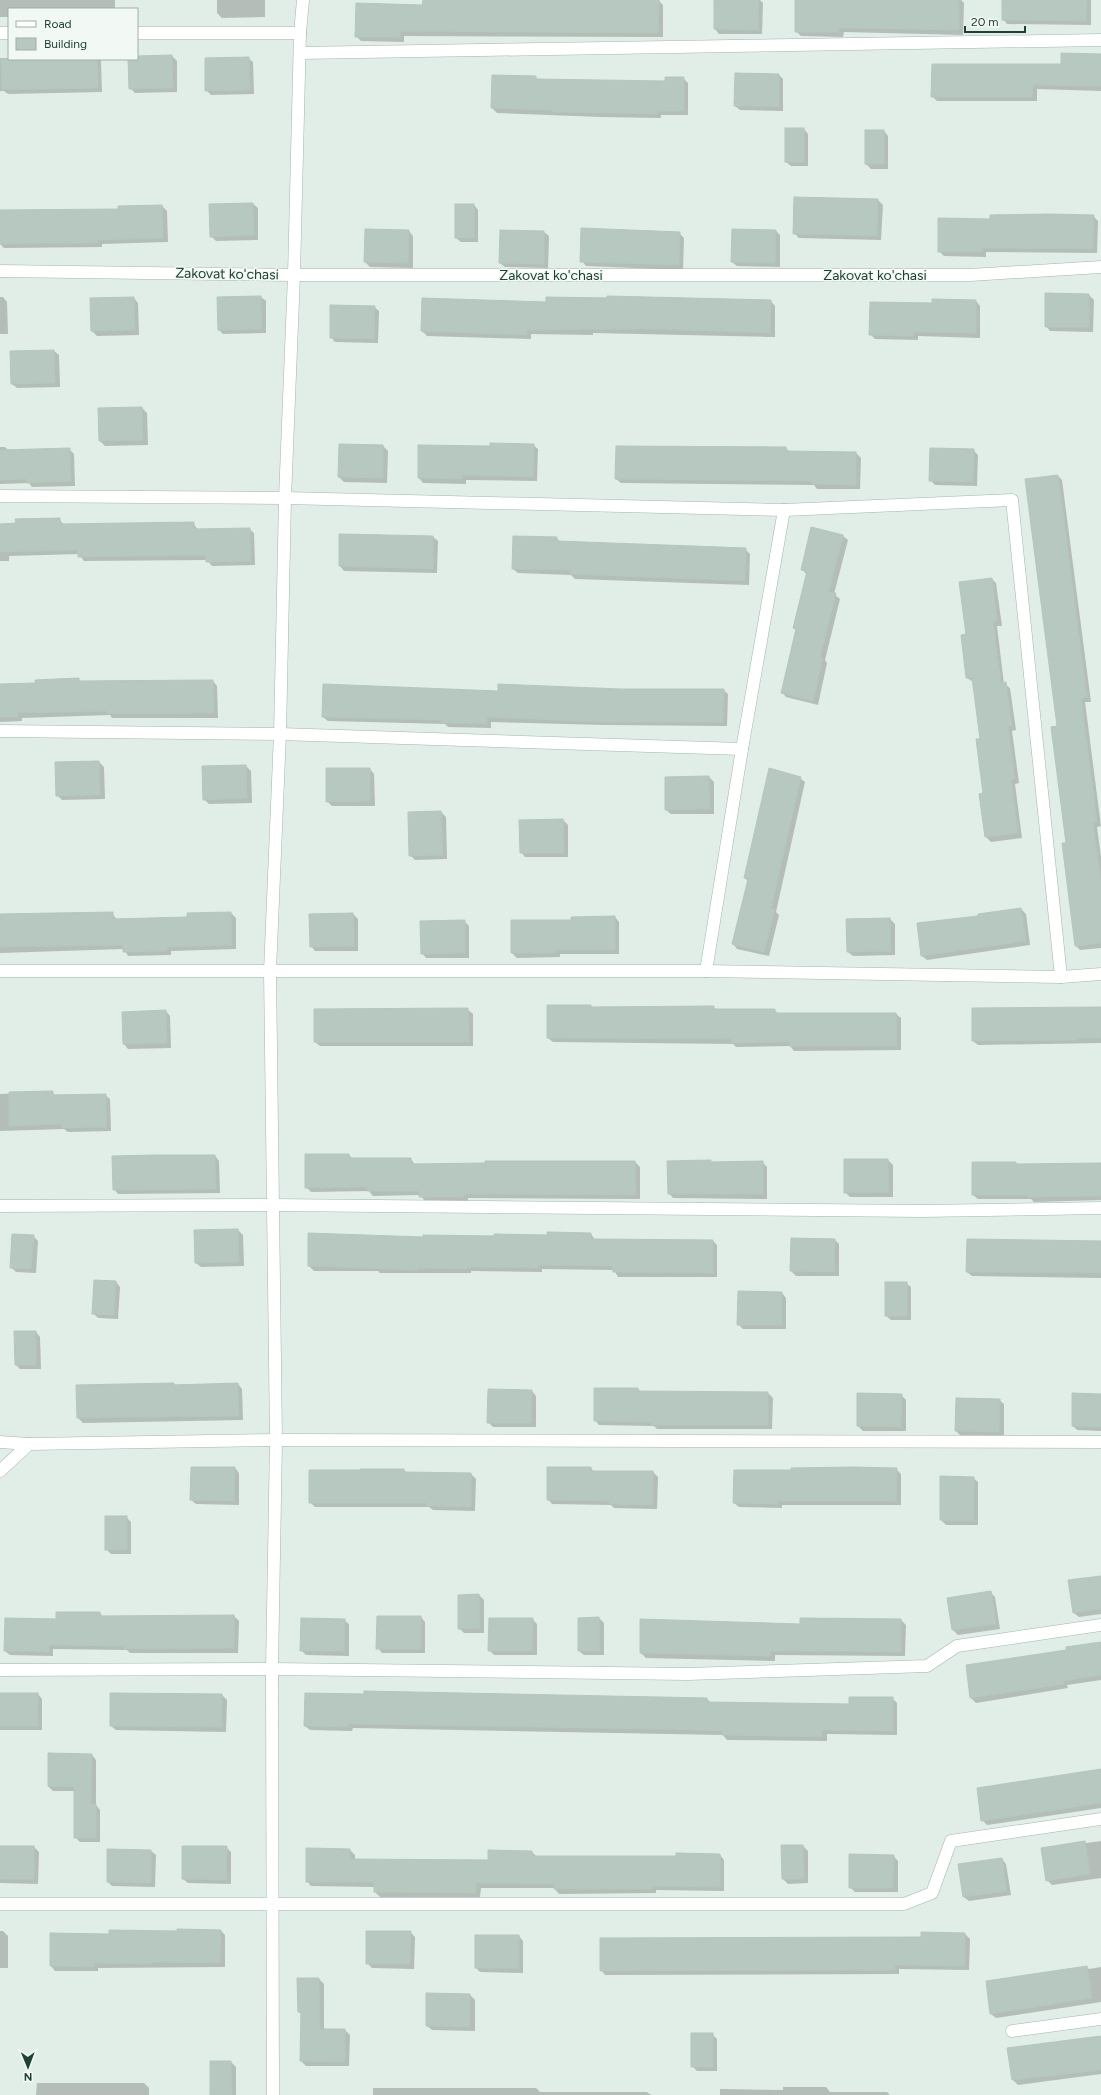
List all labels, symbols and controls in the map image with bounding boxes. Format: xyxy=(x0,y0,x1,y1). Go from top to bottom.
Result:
legend xyxy=(8,8,138,60)
scale bar xyxy=(965,8,1025,34)
text: 20 m xyxy=(971,15,999,29)
text: Road xyxy=(44,17,72,31)
text: Building xyxy=(44,37,87,51)
street label: Zakovat ko'chasi xyxy=(175,265,279,283)
street label: Zakovat ko'chasi xyxy=(499,267,603,284)
street label: Zakovat ko'chasi xyxy=(823,267,927,284)
north arrow xyxy=(8,2047,48,2087)
text: N xyxy=(24,2070,33,2083)

